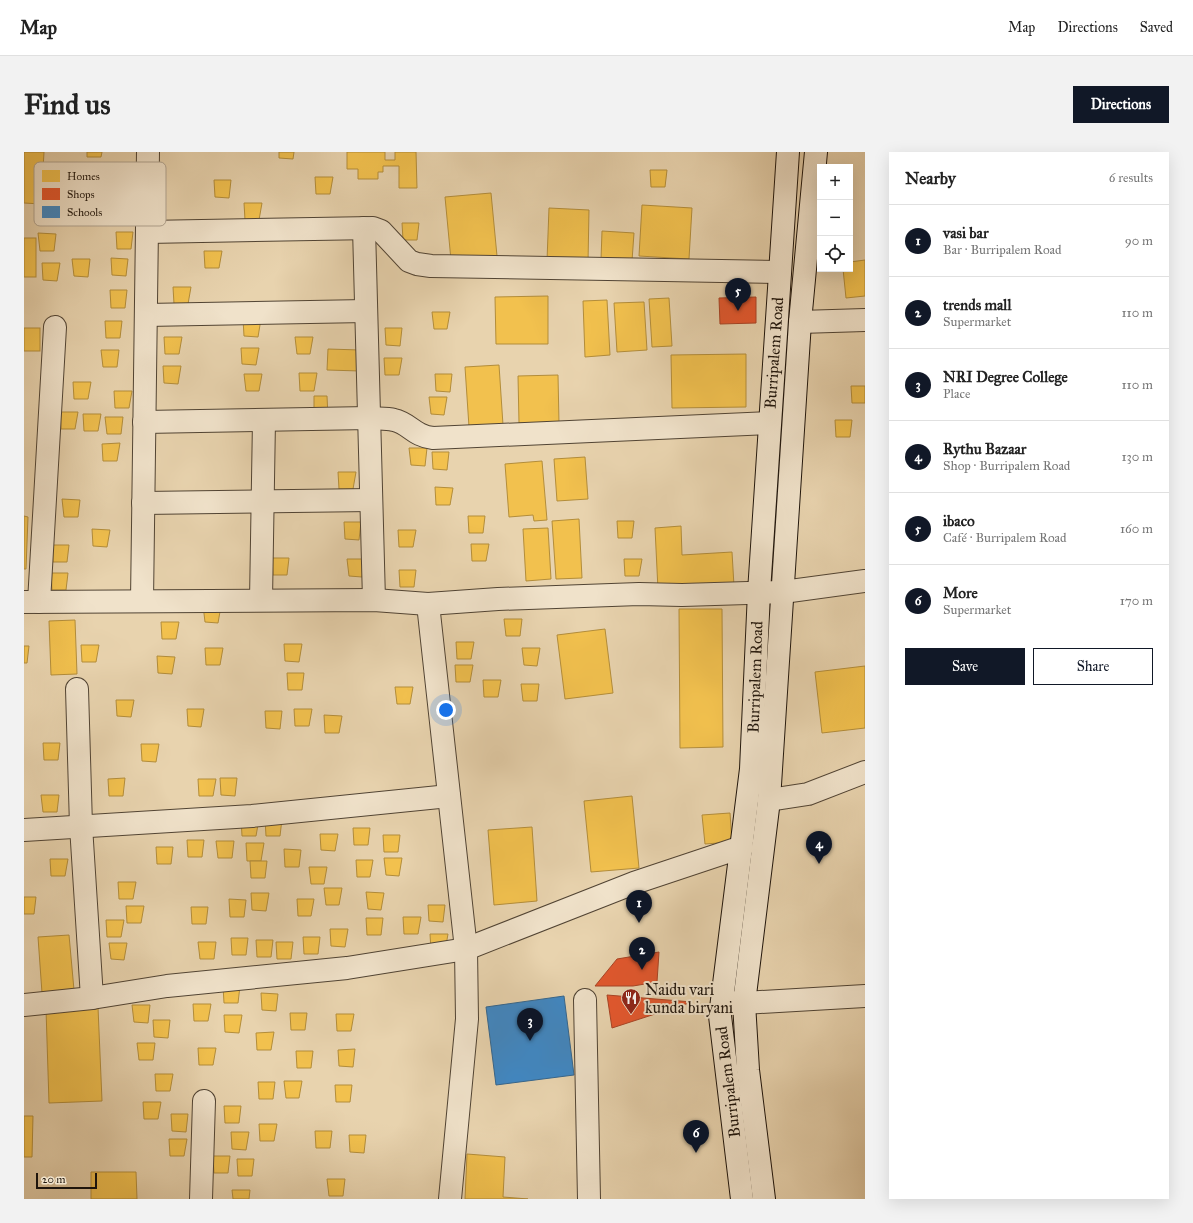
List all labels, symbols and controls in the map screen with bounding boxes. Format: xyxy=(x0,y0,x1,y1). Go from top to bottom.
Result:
text: Map xyxy=(20,16,57,39)
text: Map xyxy=(1008,19,1035,36)
text: Directions xyxy=(1057,19,1118,36)
text: Saved xyxy=(1140,19,1173,36)
button: Directions xyxy=(1073,86,1169,123)
text: Find us xyxy=(24,87,110,122)
legend xyxy=(34,162,166,226)
map controls xyxy=(817,164,853,272)
button: + xyxy=(817,164,853,200)
text: Nearby xyxy=(905,168,956,189)
text: Homes xyxy=(67,170,100,183)
text: 6 results xyxy=(1109,170,1153,186)
text: Shops xyxy=(67,188,95,201)
button: − xyxy=(817,200,853,236)
text: Schools xyxy=(67,206,102,219)
text: vasi bar xyxy=(943,224,989,242)
text: 1 xyxy=(915,233,921,249)
text: 90 m xyxy=(1125,233,1153,249)
button: locate xyxy=(817,236,853,272)
text: Bar · Burripalem Road xyxy=(943,242,1062,258)
pin: 5 xyxy=(725,278,751,311)
street label: Burripalem Road xyxy=(761,296,787,410)
text: trends mall xyxy=(943,296,1011,314)
text: 2 xyxy=(915,305,921,321)
text: 110 m xyxy=(1121,305,1153,321)
text: Supermarket xyxy=(943,314,1011,330)
text: NRI Degree College xyxy=(943,368,1068,386)
text: 3 xyxy=(915,377,921,393)
text: 110 m xyxy=(1121,377,1153,393)
text: Place xyxy=(943,386,970,402)
text: Rythu Bazaar xyxy=(943,440,1027,458)
text: 4 xyxy=(914,449,922,465)
text: 130 m xyxy=(1121,449,1153,465)
text: Shop · Burripalem Road xyxy=(943,458,1070,474)
text: ibaco xyxy=(943,512,975,530)
text: 5 xyxy=(915,521,921,537)
text: 160 m xyxy=(1120,521,1153,537)
text: Café · Burripalem Road xyxy=(943,530,1067,546)
text: More xyxy=(943,584,978,602)
text: 6 xyxy=(915,593,921,609)
text: 170 m xyxy=(1120,593,1153,609)
text: Supermarket xyxy=(943,602,1011,618)
street label: Burripalem Road xyxy=(744,621,766,733)
button: Save xyxy=(905,648,1025,685)
button: Share xyxy=(1033,648,1153,685)
your location xyxy=(436,700,456,720)
pin: 4 xyxy=(806,831,832,864)
pin: 1 xyxy=(626,890,652,923)
pin: 2 xyxy=(629,937,655,970)
place label: Naidu vari kunda biryani xyxy=(645,980,734,1017)
restaurant icon: Naidu vari kunda biryani xyxy=(620,987,642,1015)
pin: 3 xyxy=(517,1008,543,1041)
street label: Burripalem Road xyxy=(712,1025,744,1139)
pin: 6 xyxy=(683,1120,709,1153)
scale bar xyxy=(36,1171,97,1190)
text: 20 m xyxy=(42,1173,65,1186)

